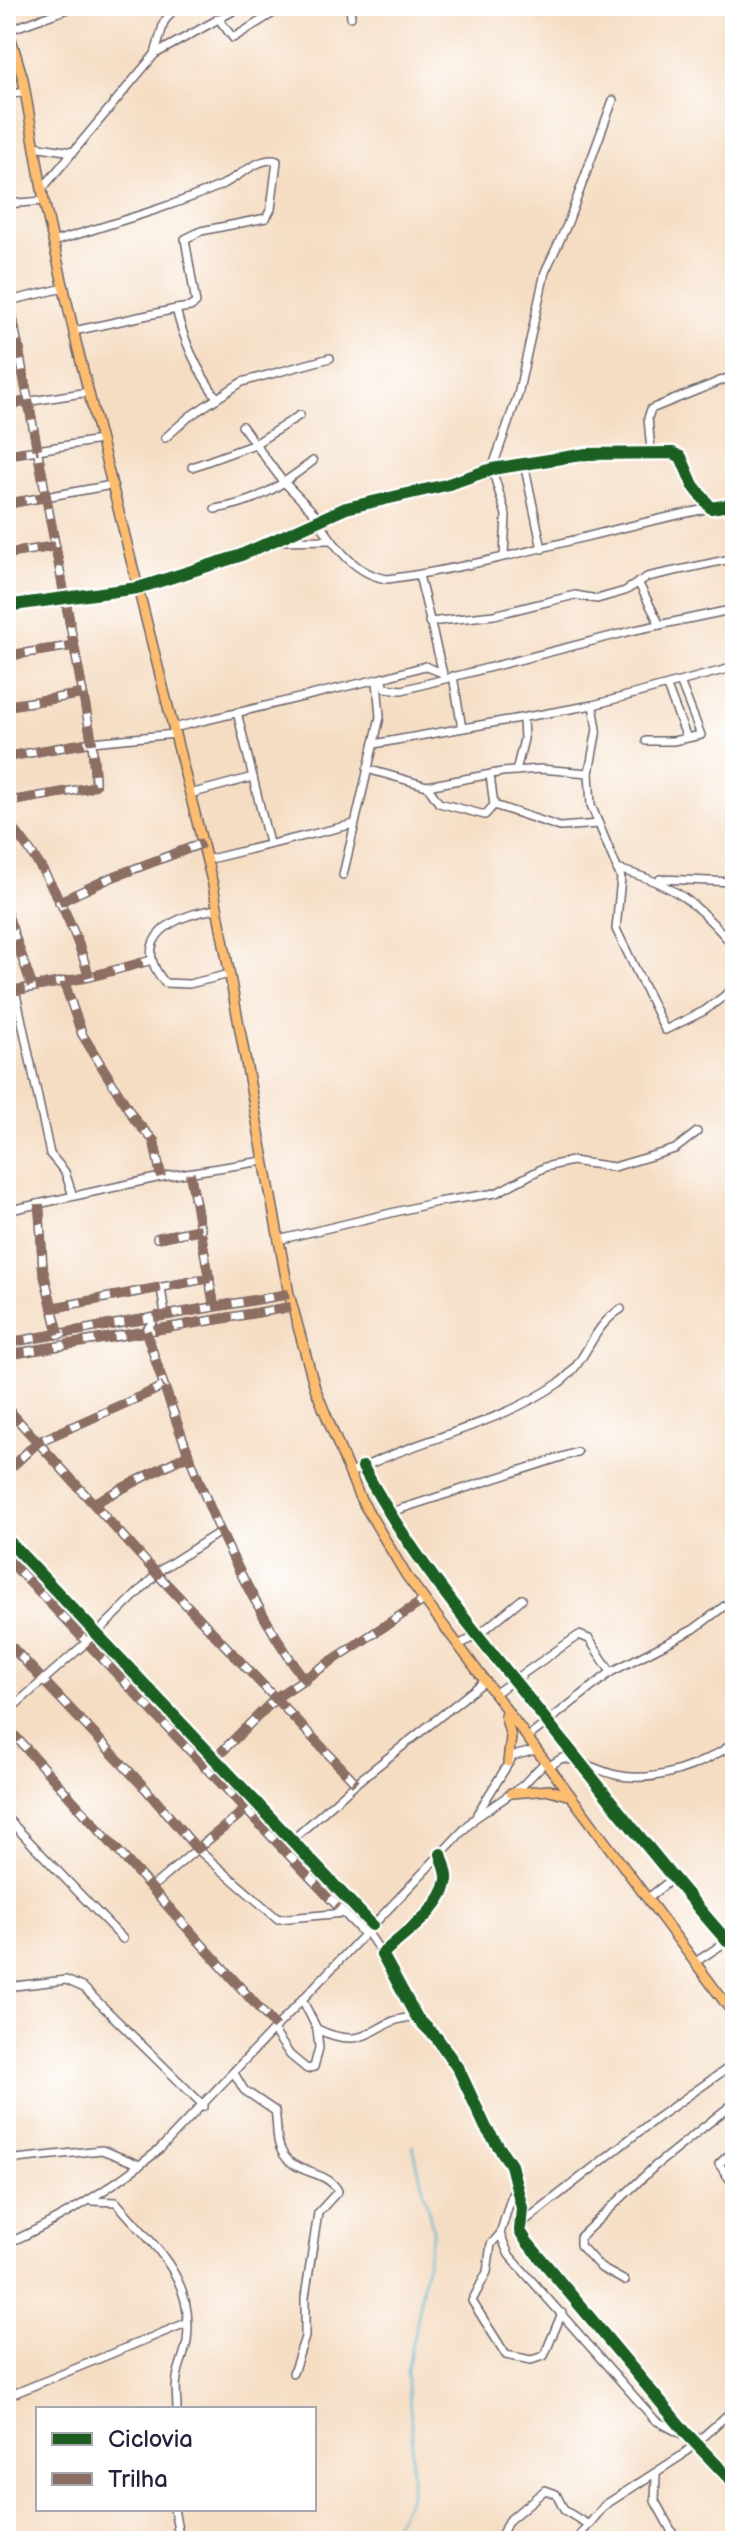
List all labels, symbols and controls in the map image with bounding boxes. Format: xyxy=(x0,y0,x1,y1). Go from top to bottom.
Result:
legend xyxy=(36,2407,316,2511)
text: Ciclovia xyxy=(108,2425,193,2454)
text: Trilha xyxy=(108,2465,168,2494)

